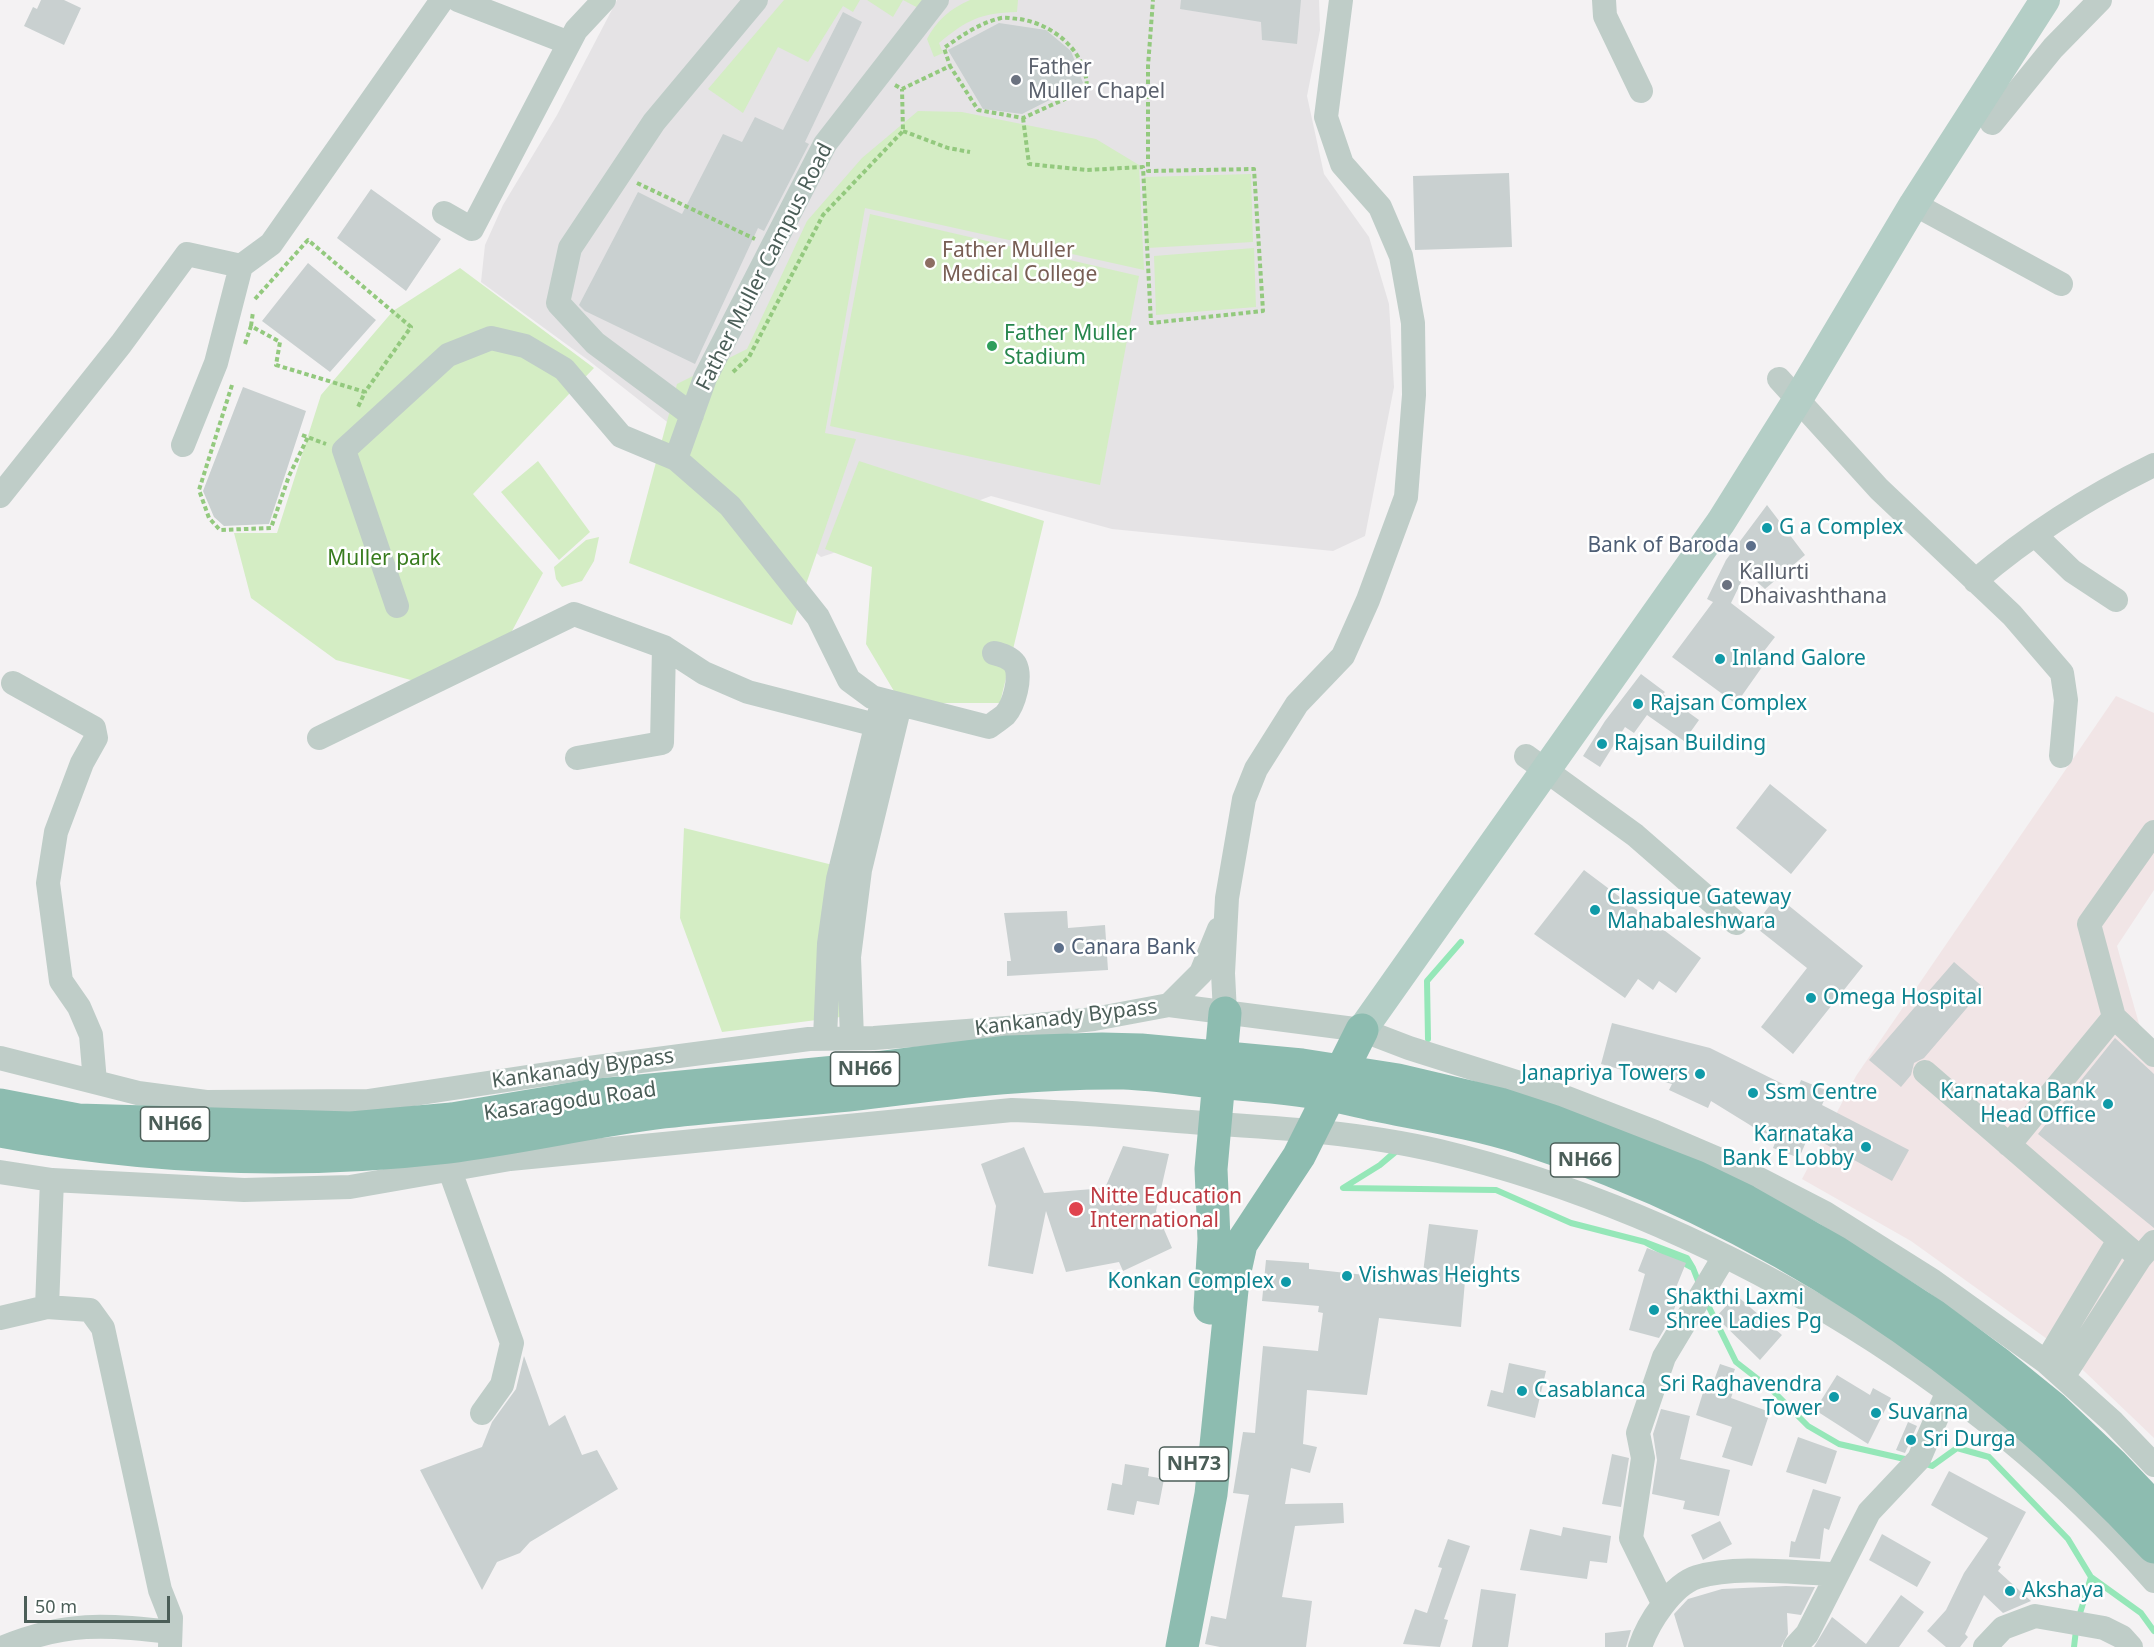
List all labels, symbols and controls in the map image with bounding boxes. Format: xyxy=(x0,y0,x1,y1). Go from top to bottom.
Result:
place label: Father Muller Chapel xyxy=(1028,55,1165,105)
marker: Father Muller Chapel xyxy=(1009,73,1023,87)
street label: Father Muller Campus Road xyxy=(691,139,839,395)
place label: Father Muller Medical College xyxy=(942,238,1097,288)
marker: Father Muller Medical College xyxy=(923,256,937,270)
place label: Father Muller Stadium xyxy=(1004,321,1137,371)
marker: Father Muller Stadium xyxy=(985,339,999,353)
place label: G a Complex xyxy=(1779,515,1903,541)
marker: G a Complex xyxy=(1760,521,1774,535)
place label: Bank of Baroda xyxy=(1587,533,1739,559)
marker: Bank of Baroda xyxy=(1744,539,1758,553)
park label: Muller park xyxy=(327,546,441,572)
place label: Kallurti Dhaivashthana xyxy=(1739,560,1887,610)
marker: Kallurti Dhaivashthana xyxy=(1720,578,1734,592)
place label: Inland Galore xyxy=(1732,646,1866,672)
marker: Inland Galore xyxy=(1713,652,1727,666)
place label: Rajsan Complex xyxy=(1650,691,1807,717)
marker: Rajsan Complex xyxy=(1631,697,1645,711)
place label: Rajsan Building xyxy=(1614,731,1766,757)
marker: Rajsan Building xyxy=(1595,737,1609,751)
place label: Classique Gateway Mahabaleshwara xyxy=(1607,885,1791,935)
marker: Classique Gateway Mahabaleshwara xyxy=(1588,903,1602,917)
place label: Canara Bank xyxy=(1071,935,1196,961)
marker: Canara Bank xyxy=(1052,941,1066,955)
place label: Omega Hospital xyxy=(1823,985,1982,1011)
marker: Omega Hospital xyxy=(1804,991,1818,1005)
street label: Kankanady Bypass xyxy=(973,994,1159,1042)
street label: Kankanady Bypass xyxy=(490,1044,676,1094)
road number: NH66 xyxy=(830,1052,900,1086)
place label: Janapriya Towers xyxy=(1521,1061,1688,1087)
marker: Janapriya Towers xyxy=(1693,1067,1707,1081)
street label: Kasaragodu Road xyxy=(482,1077,658,1127)
place label: Karnataka Bank Head Office xyxy=(1940,1079,2096,1129)
place label: Ssm Centre xyxy=(1765,1080,1877,1106)
marker: Ssm Centre xyxy=(1746,1086,1760,1100)
marker: Karnataka Bank Head Office xyxy=(2101,1097,2115,1111)
road number: NH66 xyxy=(140,1107,210,1141)
place label: Karnataka Bank E Lobby xyxy=(1722,1122,1854,1172)
marker: Karnataka Bank E Lobby xyxy=(1859,1140,1873,1154)
road number: NH66 xyxy=(1550,1143,1620,1177)
place label: Nitte Education International xyxy=(1090,1184,1242,1234)
marker: Nitte Education International xyxy=(1067,1200,1085,1218)
place label: Vishwas Heights xyxy=(1359,1263,1520,1289)
place label: Konkan Complex xyxy=(1107,1269,1274,1295)
marker: Vishwas Heights xyxy=(1340,1269,1354,1283)
marker: Konkan Complex xyxy=(1279,1275,1293,1289)
place label: Shakthi Laxmi Shree Ladies Pg xyxy=(1666,1285,1822,1335)
marker: Shakthi Laxmi Shree Ladies Pg xyxy=(1647,1303,1661,1317)
place label: Sri Raghavendra Tower xyxy=(1660,1372,1822,1422)
place label: Casablanca xyxy=(1534,1378,1646,1404)
marker: Casablanca xyxy=(1515,1384,1529,1398)
marker: Sri Raghavendra Tower xyxy=(1827,1390,1841,1404)
place label: Suvarna xyxy=(1888,1400,1968,1426)
marker: Suvarna xyxy=(1869,1406,1883,1420)
place label: Sri Durga xyxy=(1923,1427,2016,1453)
marker: Sri Durga xyxy=(1904,1433,1918,1447)
road number: NH73 xyxy=(1160,1447,1228,1481)
place label: Akshaya xyxy=(2022,1578,2104,1604)
scale bar xyxy=(27,1584,172,1622)
marker: Akshaya xyxy=(2003,1584,2017,1598)
text: 50 m xyxy=(35,1594,77,1618)

